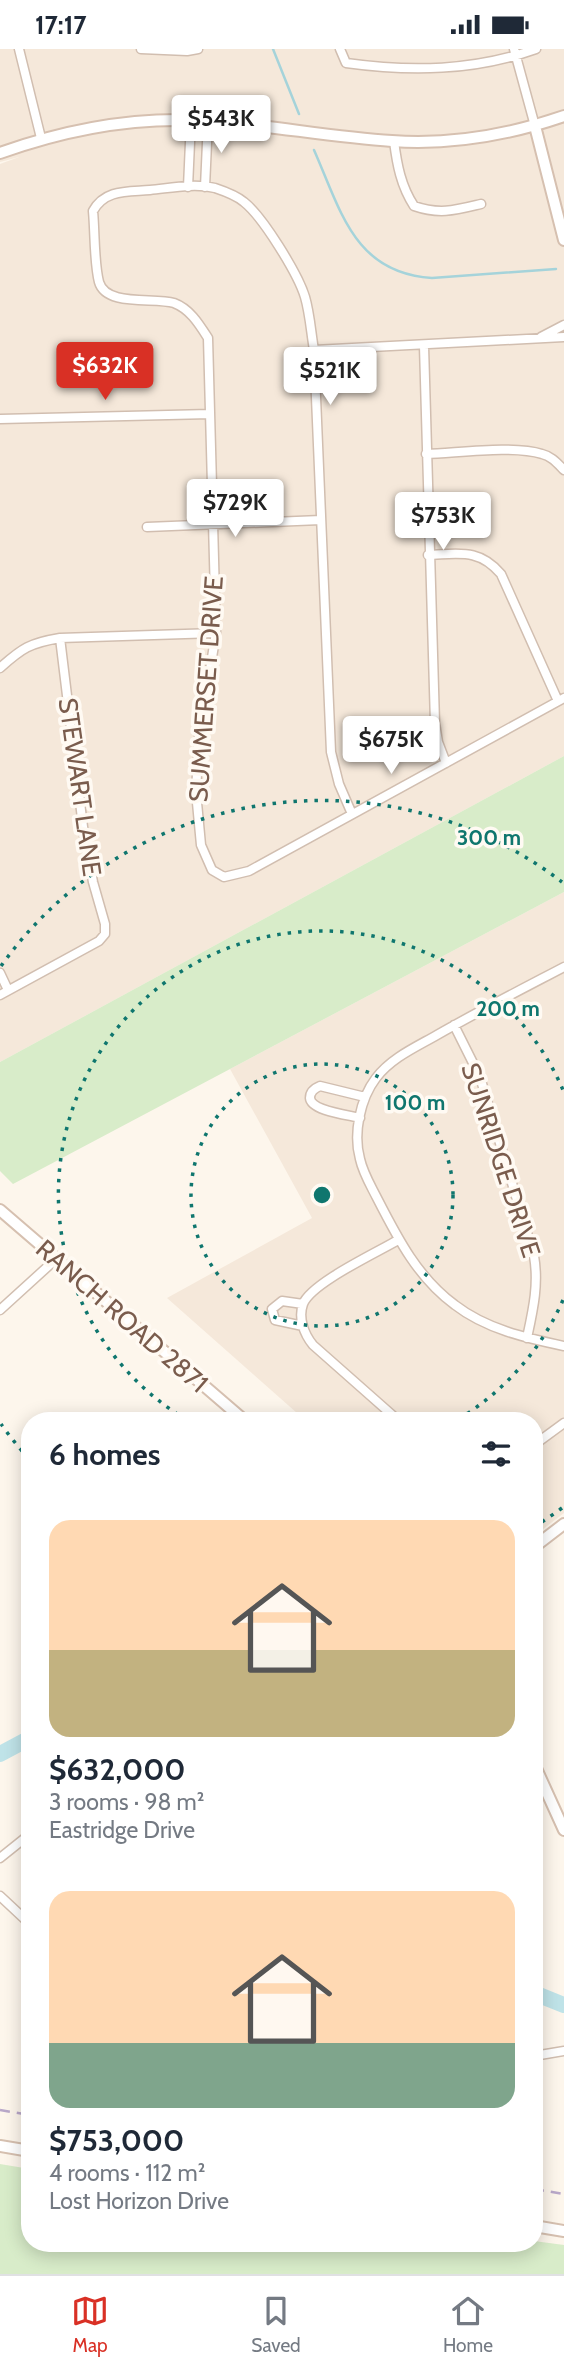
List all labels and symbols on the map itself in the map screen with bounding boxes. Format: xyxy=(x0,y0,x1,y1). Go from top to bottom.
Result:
pin: $543K xyxy=(172,95,270,155)
pin: $632K xyxy=(56,343,154,402)
pin: $521K xyxy=(281,347,379,407)
pin: $729K xyxy=(186,479,284,539)
pin: $753K xyxy=(394,493,492,552)
street label: SUMMERSET DRIVE xyxy=(182,575,230,803)
street label: STEWART LANE xyxy=(52,696,108,878)
pin: $675K xyxy=(342,717,440,776)
text: 300 m xyxy=(457,825,521,850)
text: 200 m xyxy=(476,996,540,1021)
street label: SUNRIDGE DRIVE xyxy=(454,1059,548,1261)
text: 100 m xyxy=(385,1090,445,1115)
centre of rings xyxy=(310,1183,334,1207)
street label: RANCH ROAD 2871 xyxy=(29,1233,215,1399)

